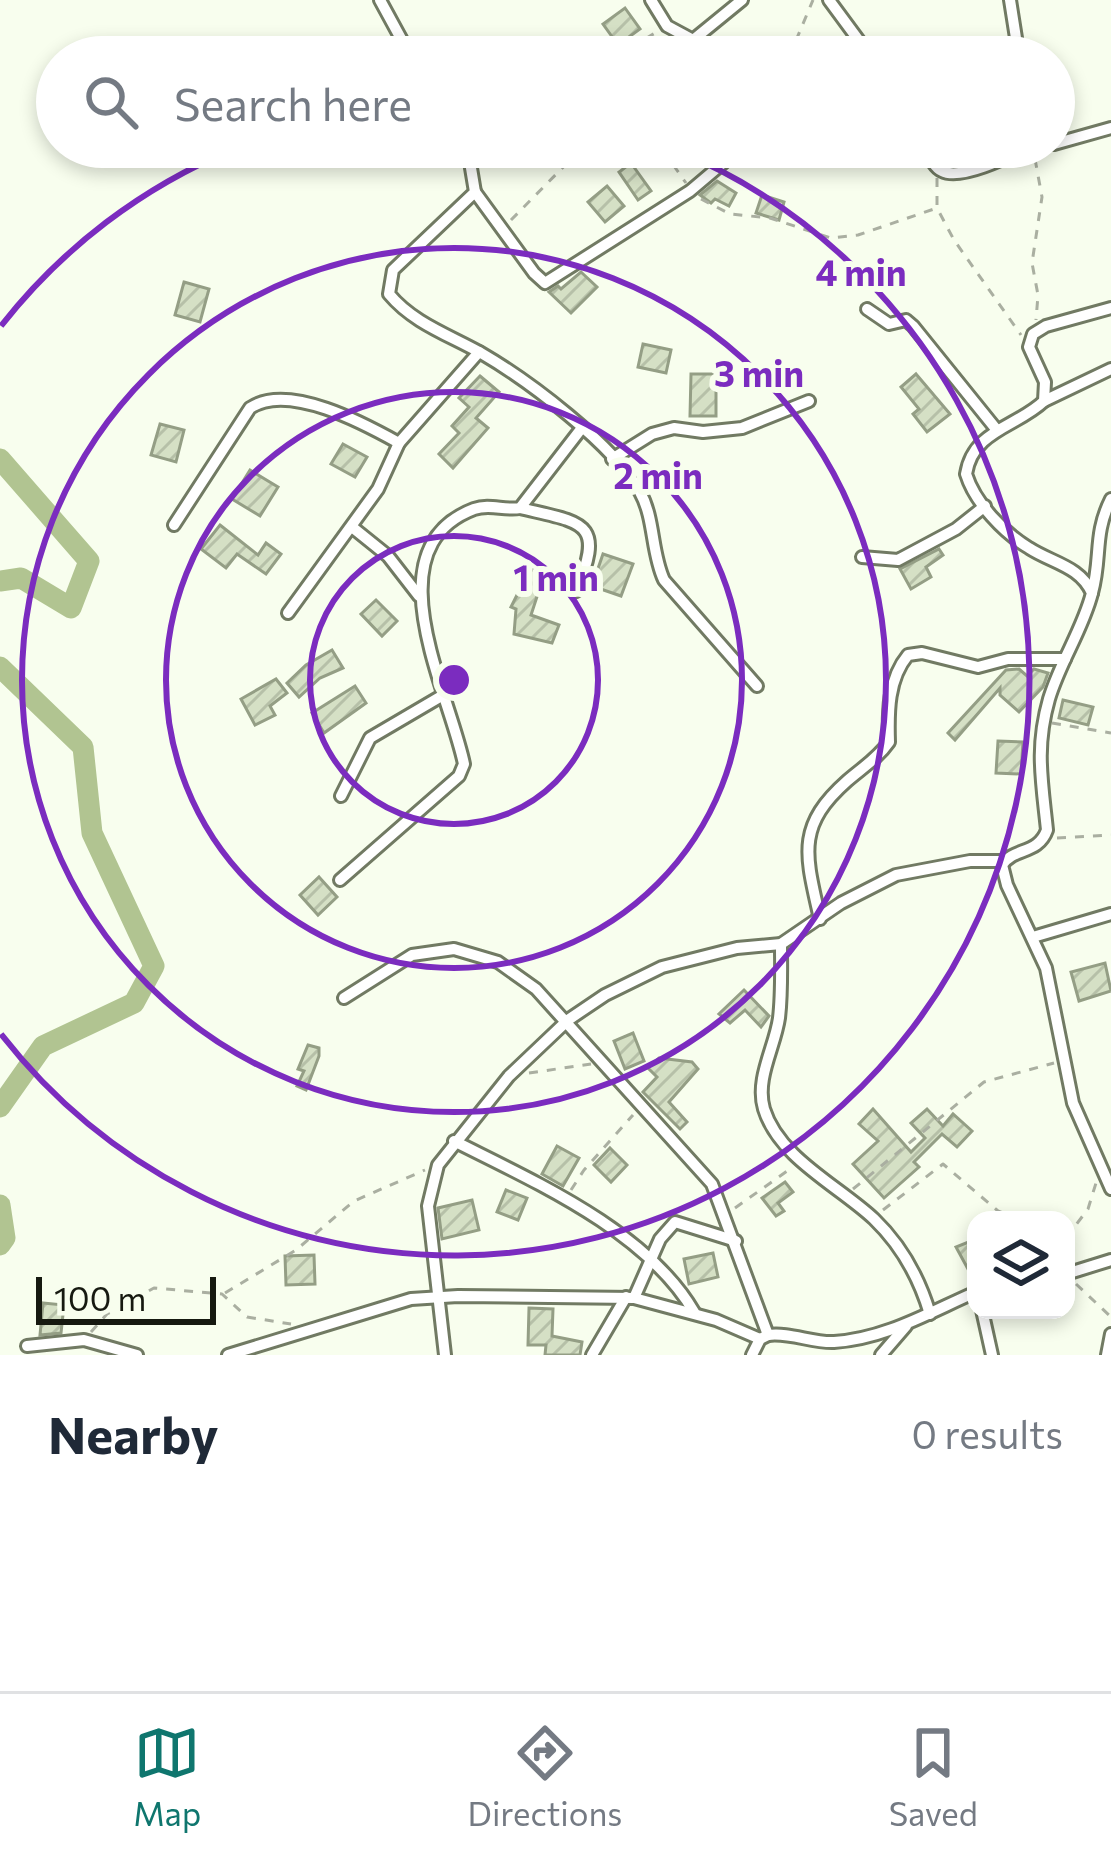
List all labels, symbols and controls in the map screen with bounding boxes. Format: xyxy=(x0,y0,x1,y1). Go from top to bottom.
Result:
search box xyxy=(36,36,1075,168)
icon: search xyxy=(78,69,144,135)
text: Search here xyxy=(174,75,412,130)
text: 4 min xyxy=(815,249,907,293)
text: 3 min xyxy=(714,350,804,394)
text: 2 min xyxy=(613,452,703,496)
text: 1 min xyxy=(513,554,599,598)
centre of rings xyxy=(433,659,475,701)
map controls xyxy=(967,1211,1075,1319)
button: layers xyxy=(967,1211,1075,1319)
scale bar xyxy=(36,1271,216,1324)
text: 100 m xyxy=(54,1277,146,1318)
text: Nearby xyxy=(48,1402,218,1465)
text: 0 results xyxy=(911,1409,1063,1457)
tab: Map xyxy=(133,1720,201,1833)
tab: Directions xyxy=(468,1720,622,1833)
tab: Saved xyxy=(889,1720,978,1833)

